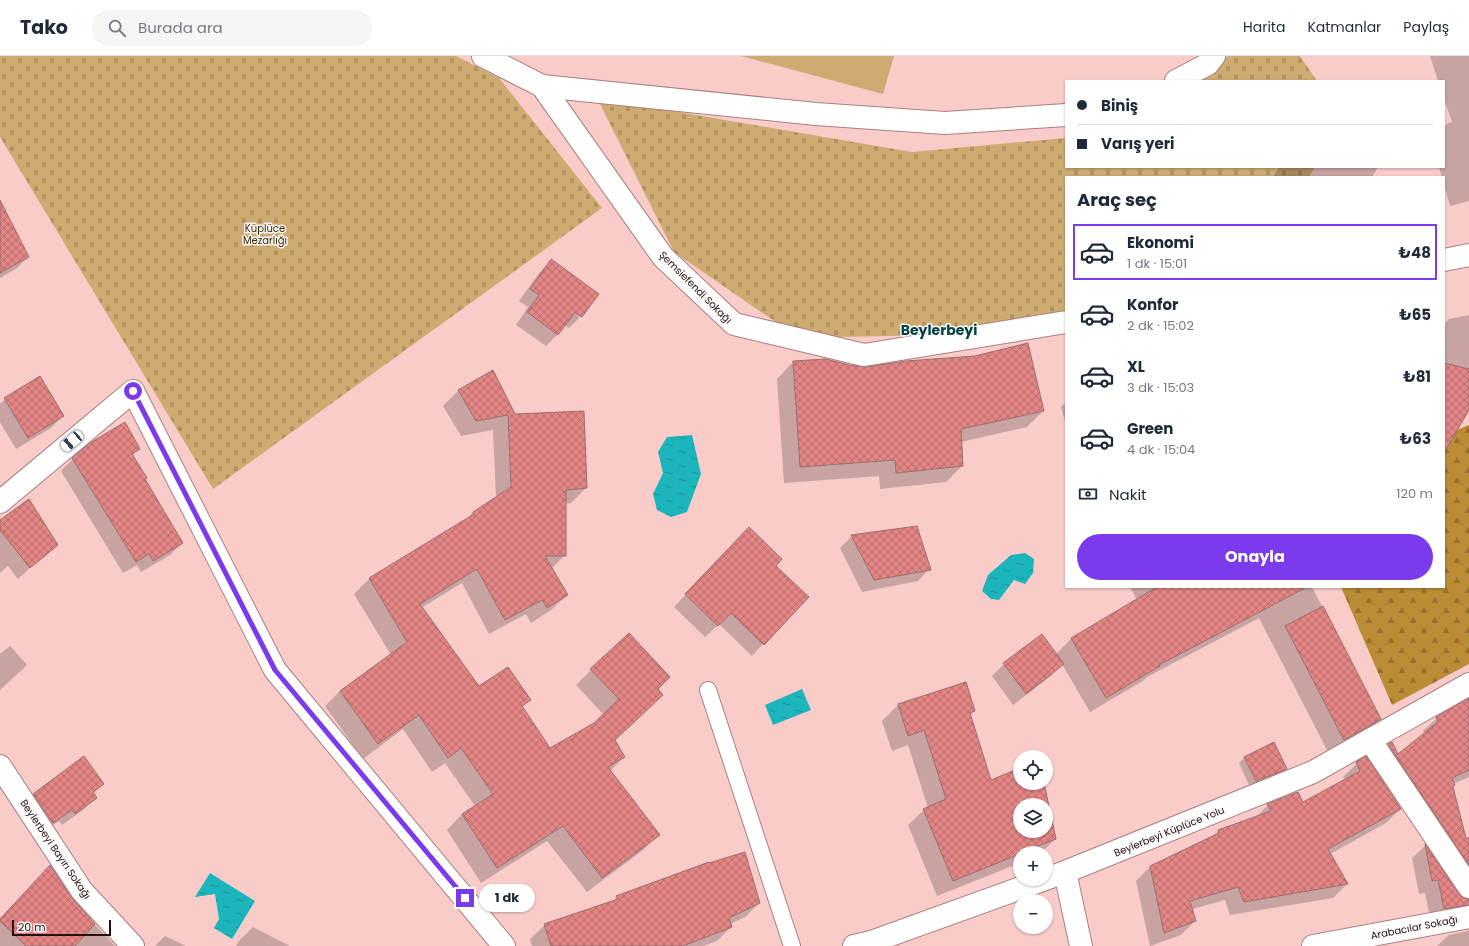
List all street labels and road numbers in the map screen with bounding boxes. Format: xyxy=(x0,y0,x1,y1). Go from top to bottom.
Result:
street label: Şemsiefendi Sokağı xyxy=(656,248,735,327)
street label: Beylerbeyi Bayırı Sokağı xyxy=(17,796,95,902)
street label: Beylerbeyi Küplüce Yolu xyxy=(1112,802,1227,861)
street label: Arabacılar Sokağı xyxy=(1369,912,1459,943)

